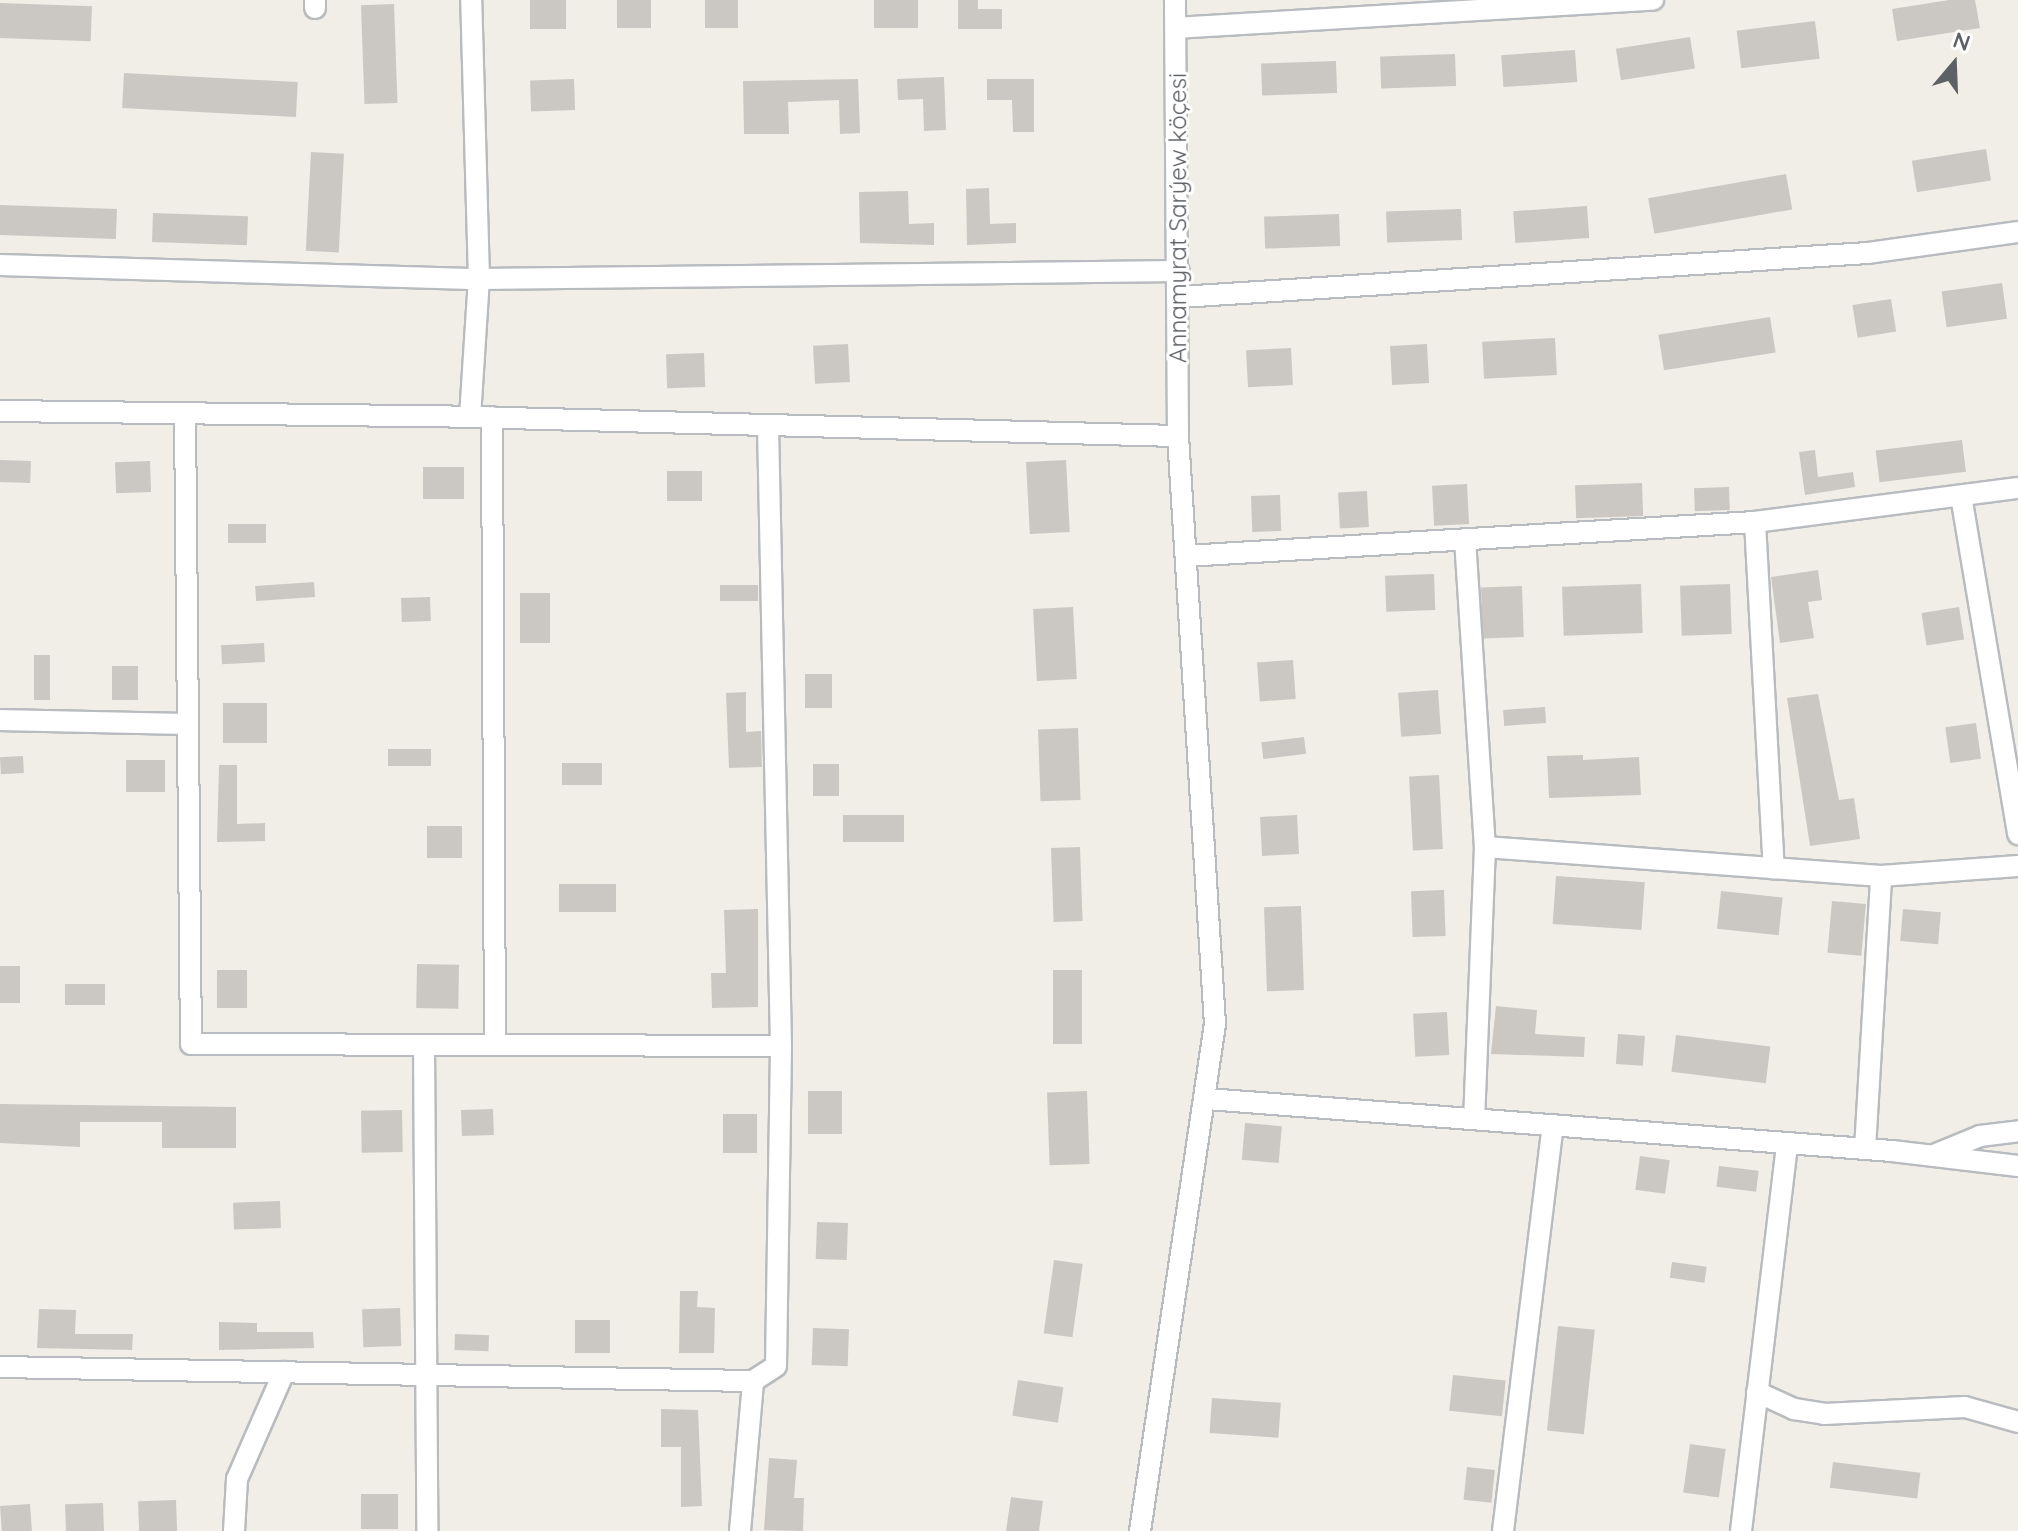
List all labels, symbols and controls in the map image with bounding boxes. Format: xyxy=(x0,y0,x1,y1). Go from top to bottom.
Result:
north arrow xyxy=(1914,24,1994,104)
text: N xyxy=(1950,25,1974,57)
street label: Annamyrat Sarýew köçesi xyxy=(1164,73,1192,363)

